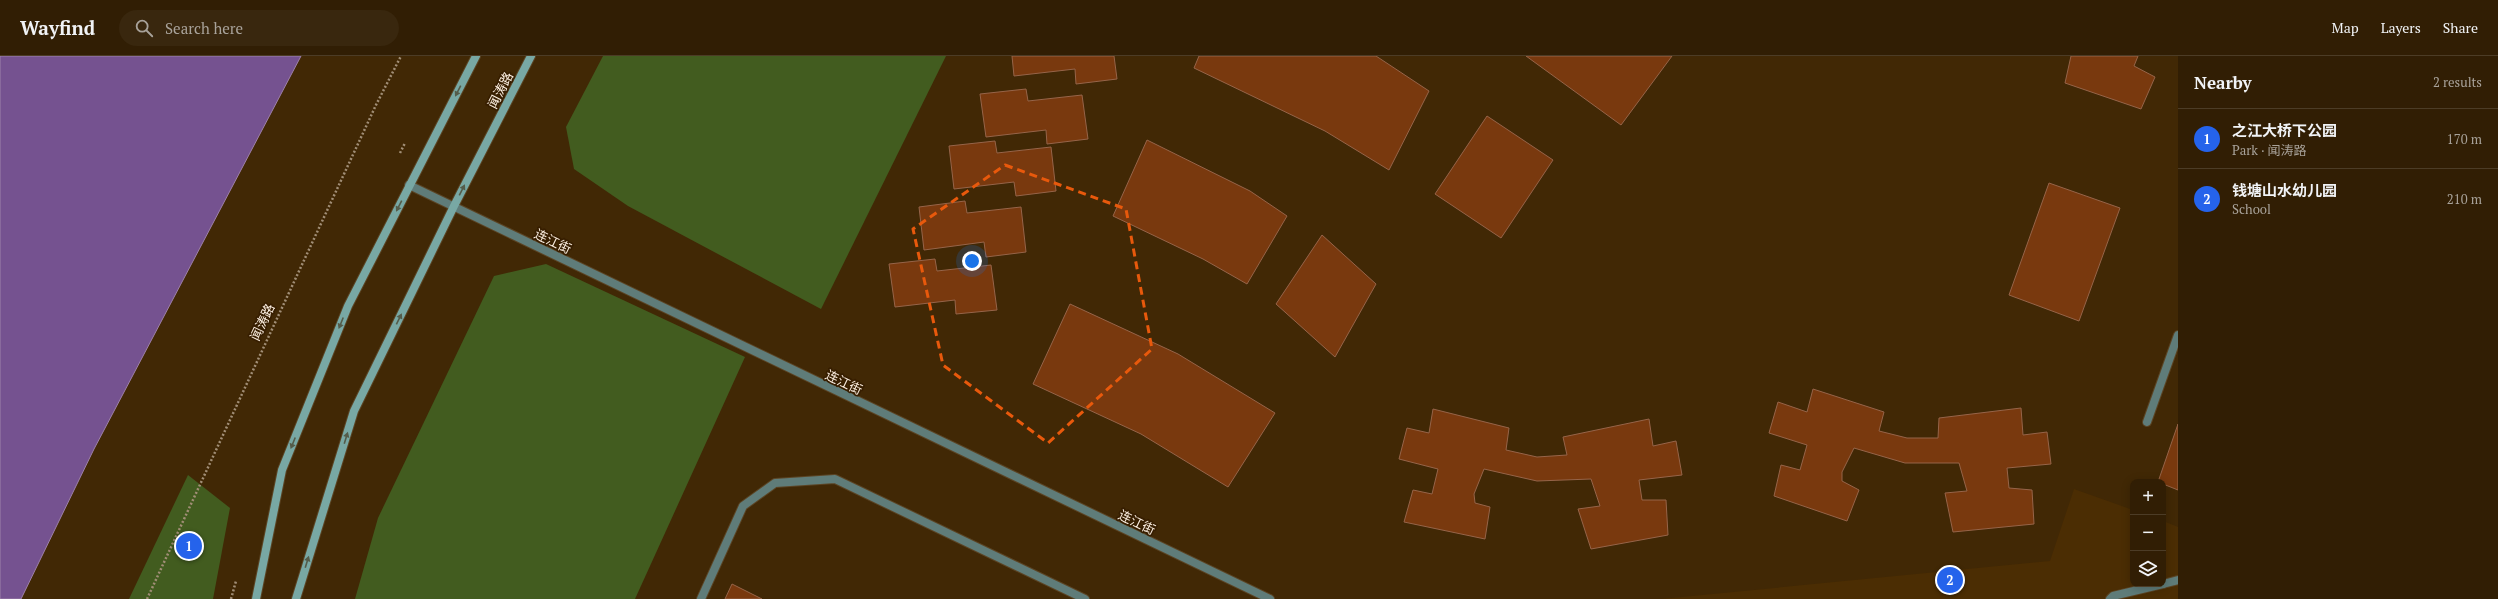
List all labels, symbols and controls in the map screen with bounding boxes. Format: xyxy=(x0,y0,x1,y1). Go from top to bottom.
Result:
search box xyxy=(119,10,399,46)
text: Wayfind xyxy=(20,15,95,40)
icon: search xyxy=(133,17,155,39)
text: Search here xyxy=(165,18,243,38)
text: Map xyxy=(2332,18,2359,37)
text: Layers xyxy=(2381,18,2421,37)
text: Share xyxy=(2443,18,2478,37)
street label: 闻涛路 xyxy=(483,69,517,111)
text: Nearby xyxy=(2194,71,2252,94)
text: 2 results xyxy=(2433,73,2482,91)
one-way arrow xyxy=(455,85,462,96)
text: 之江大桥下公园 xyxy=(2232,120,2337,140)
text: 1 xyxy=(2203,130,2211,148)
text: 170 m xyxy=(2447,130,2482,148)
text: Park · 闻涛路 xyxy=(2232,141,2306,159)
text: 钱塘山水幼儿园 xyxy=(2232,180,2337,200)
one-way arrow xyxy=(459,184,465,196)
text: 2 xyxy=(2203,190,2211,208)
text: 210 m xyxy=(2447,190,2482,208)
one-way arrow xyxy=(395,200,402,212)
text: School xyxy=(2232,200,2271,218)
street label: 连江街 xyxy=(532,224,574,258)
your location xyxy=(962,251,982,271)
street label: 闻涛路 xyxy=(246,301,278,343)
one-way arrow xyxy=(396,313,402,325)
one-way arrow xyxy=(338,317,344,328)
street label: 连江街 xyxy=(823,365,865,399)
one-way arrow xyxy=(343,431,349,443)
one-way arrow xyxy=(290,438,296,449)
map controls xyxy=(2130,479,2166,587)
button: + xyxy=(2130,479,2166,515)
street label: 连江街 xyxy=(1116,505,1158,539)
button: − xyxy=(2130,515,2166,551)
pin: 1 xyxy=(176,531,202,561)
button: layers xyxy=(2130,551,2166,587)
one-way arrow xyxy=(305,555,311,567)
pin: 2 xyxy=(1937,565,1963,595)

